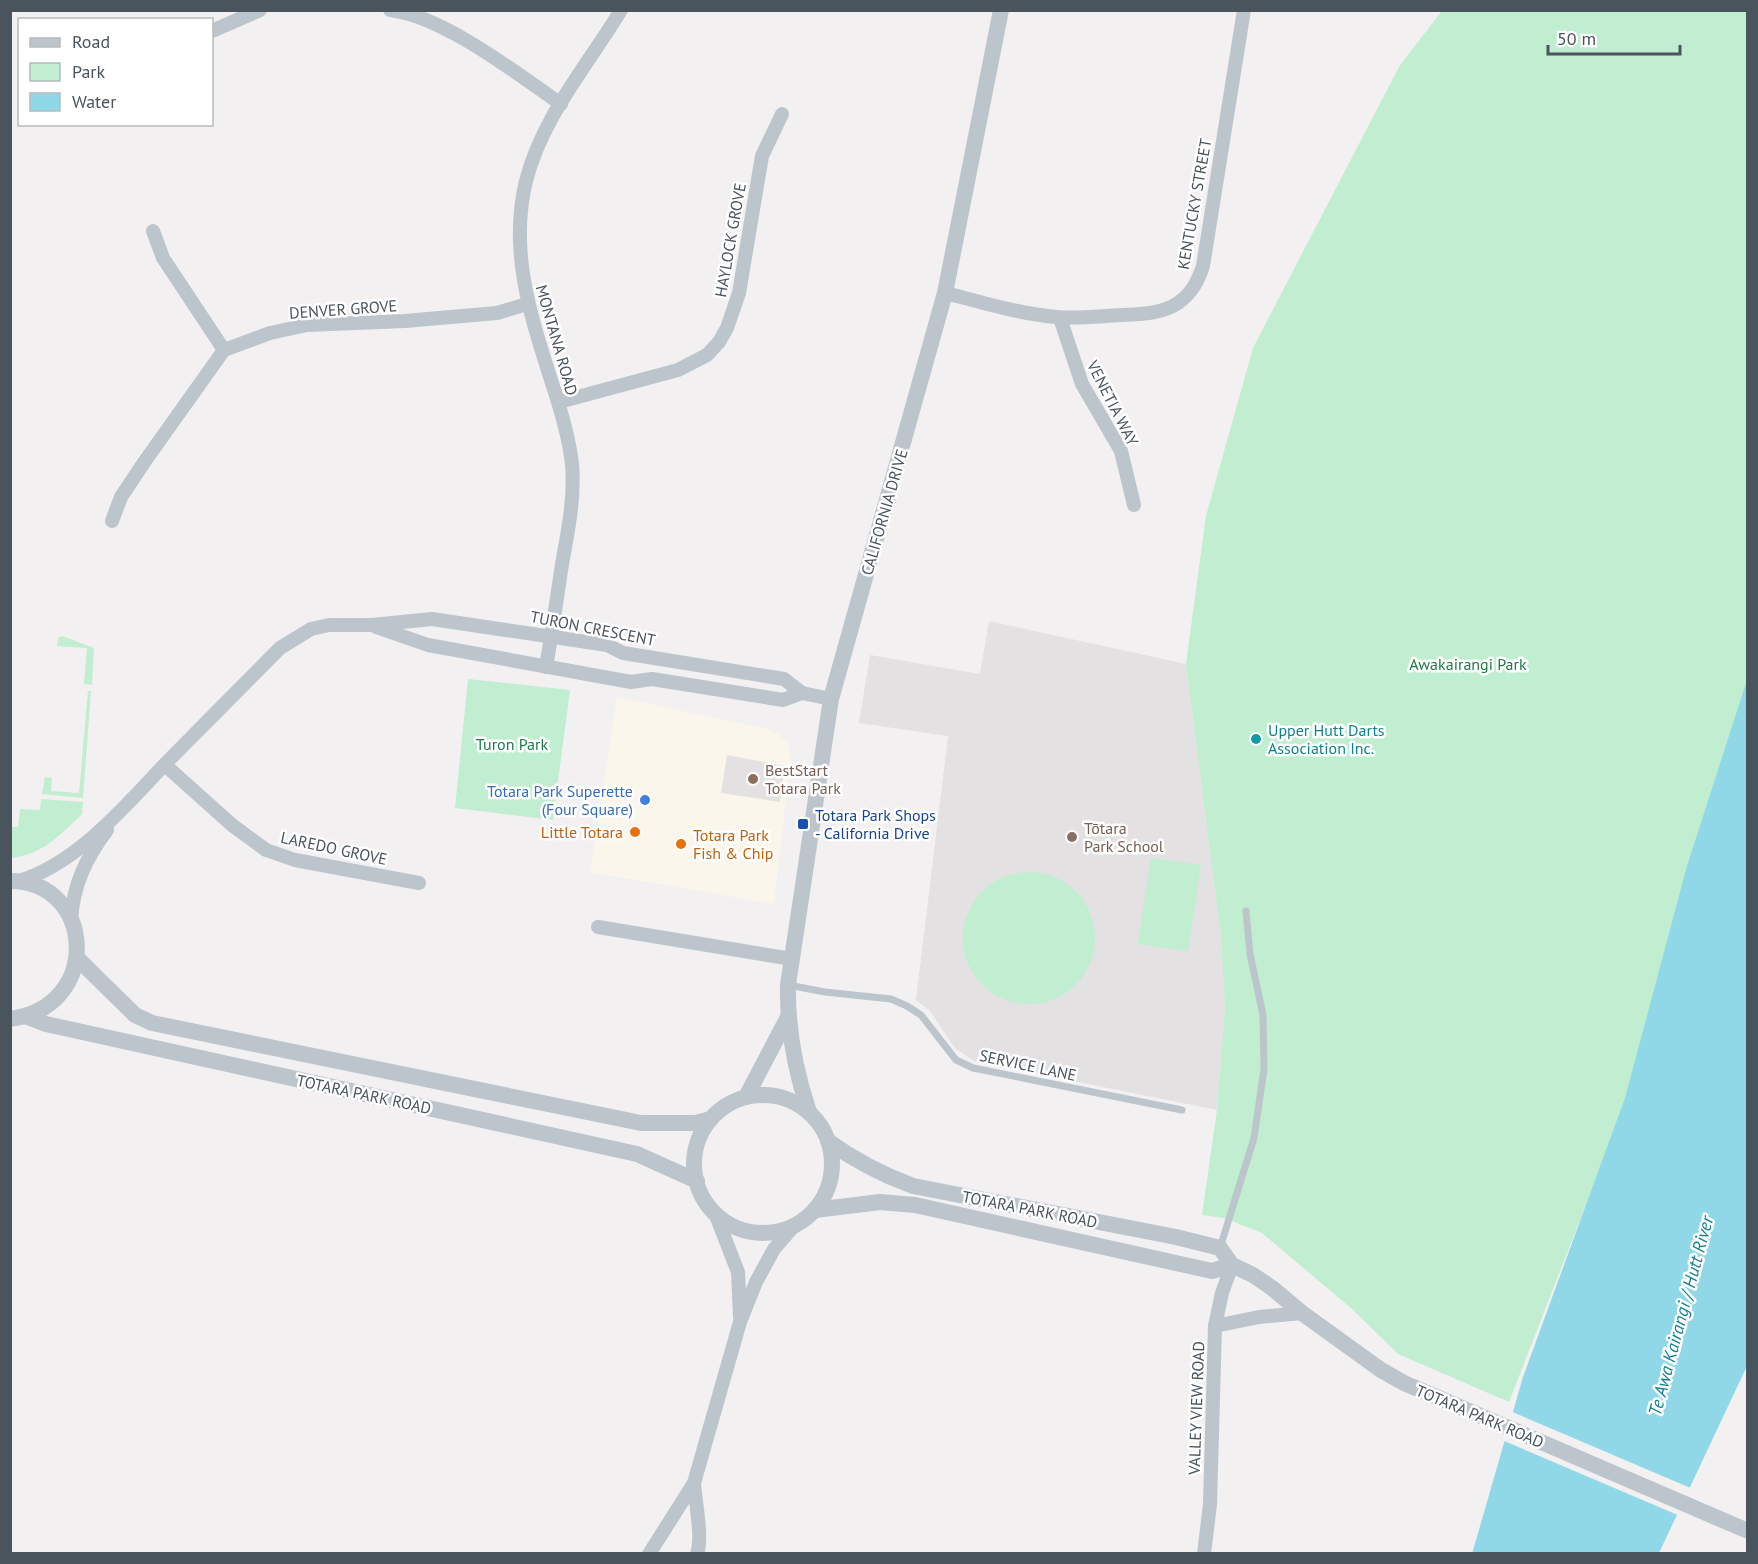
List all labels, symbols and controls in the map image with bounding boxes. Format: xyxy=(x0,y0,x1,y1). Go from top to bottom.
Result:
legend xyxy=(18,18,213,126)
scale bar xyxy=(1548,18,1680,56)
text: 50 m xyxy=(1557,27,1596,50)
text: Road xyxy=(72,30,110,53)
text: Park xyxy=(72,60,105,83)
text: Water xyxy=(72,90,116,113)
street label: KENTUCKY STREET xyxy=(1173,137,1215,271)
street label: HAYLOCK GROVE xyxy=(710,181,750,299)
street label: MONTANA ROAD xyxy=(532,282,582,398)
street label: DENVER GROVE xyxy=(288,295,398,323)
street label: VENETIA WAY xyxy=(1082,356,1143,449)
street label: CALIFORNIA DRIVE xyxy=(856,447,912,577)
street label: TURON CRESCENT xyxy=(529,606,657,650)
park label: Awakairangi Park xyxy=(1409,654,1527,674)
place label: Upper Hutt Darts Association Inc. xyxy=(1268,720,1385,758)
marker: Upper Hutt Darts Association Inc. xyxy=(1249,732,1263,746)
park label: Turon Park xyxy=(476,734,548,754)
place label: BestStart Totara Park xyxy=(765,760,841,798)
marker: BestStart Totara Park xyxy=(746,772,760,786)
place label: Totara Park Superette (Four Square) xyxy=(487,781,633,819)
marker: Totara Park Superette (Four Square) xyxy=(638,793,652,807)
place label: Totara Park Shops - California Drive xyxy=(815,805,936,843)
marker: Totara Park Shops - California Drive xyxy=(796,817,810,831)
place label: Tōtara Park School xyxy=(1084,818,1164,856)
place label: Little Totara xyxy=(541,822,623,842)
marker: Little Totara xyxy=(628,825,642,839)
place label: Totara Park Fish & Chip xyxy=(693,825,773,863)
street label: LAREDO GROVE xyxy=(279,827,389,869)
marker: Tōtara Park School xyxy=(1065,830,1079,844)
marker: Totara Park Fish & Chip xyxy=(674,837,688,851)
street label: SERVICE LANE xyxy=(978,1045,1078,1085)
street label: TOTARA PARK ROAD xyxy=(295,1070,433,1118)
street label: TOTARA PARK ROAD xyxy=(961,1186,1099,1232)
water label: Te Awa Kairangi / Hutt River xyxy=(1643,1212,1719,1418)
street label: VALLEY VIEW ROAD xyxy=(1184,1341,1208,1476)
street label: TOTARA PARK ROAD xyxy=(1413,1380,1547,1452)

